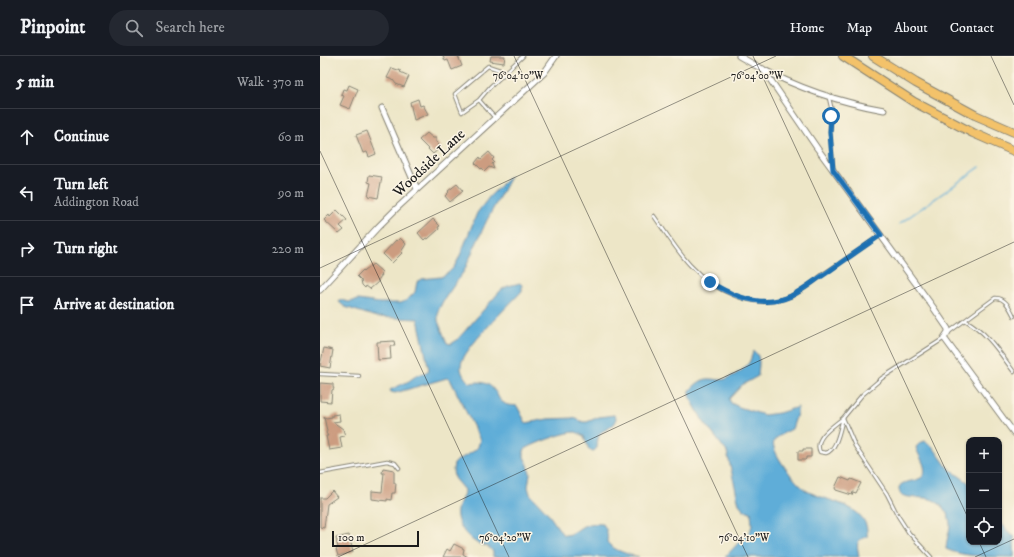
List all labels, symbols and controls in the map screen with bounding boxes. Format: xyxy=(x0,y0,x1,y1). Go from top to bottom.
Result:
search box xyxy=(109,10,389,46)
text: Pinpoint xyxy=(20,16,85,39)
icon: search xyxy=(123,17,145,39)
text: Search here xyxy=(155,18,225,37)
text: Home xyxy=(790,19,824,37)
text: Map xyxy=(846,19,872,37)
text: About xyxy=(894,19,928,37)
text: Contact xyxy=(950,19,994,37)
text: 76°04'10"W xyxy=(493,70,544,82)
text: 76°04'00"W xyxy=(731,70,784,82)
text: 5 min xyxy=(16,71,54,93)
text: Walk · 370 m xyxy=(237,74,304,90)
route start xyxy=(822,107,840,125)
street label: Woodside Lane xyxy=(388,125,469,202)
icon: ahead xyxy=(16,126,38,148)
text: Continue xyxy=(54,127,109,146)
text: 60 m xyxy=(278,129,304,145)
text: Turn left xyxy=(54,175,108,194)
icon: left xyxy=(16,182,38,204)
text: 90 m xyxy=(278,185,304,201)
text: Addington Road xyxy=(54,194,139,210)
icon: right xyxy=(16,238,38,260)
text: Turn right xyxy=(54,239,117,258)
text: 220 m xyxy=(272,241,304,257)
route end xyxy=(701,273,719,291)
icon: arrive xyxy=(16,294,38,316)
text: Arrive at destination xyxy=(54,295,174,314)
map controls xyxy=(966,437,1002,545)
button: + xyxy=(966,437,1002,473)
button: − xyxy=(966,473,1002,509)
button: locate xyxy=(966,509,1002,545)
scale bar xyxy=(332,529,419,548)
text: 100 m xyxy=(338,531,364,545)
text: 76°04'20"W xyxy=(479,532,532,544)
text: 76°04'10"W xyxy=(719,532,770,544)

